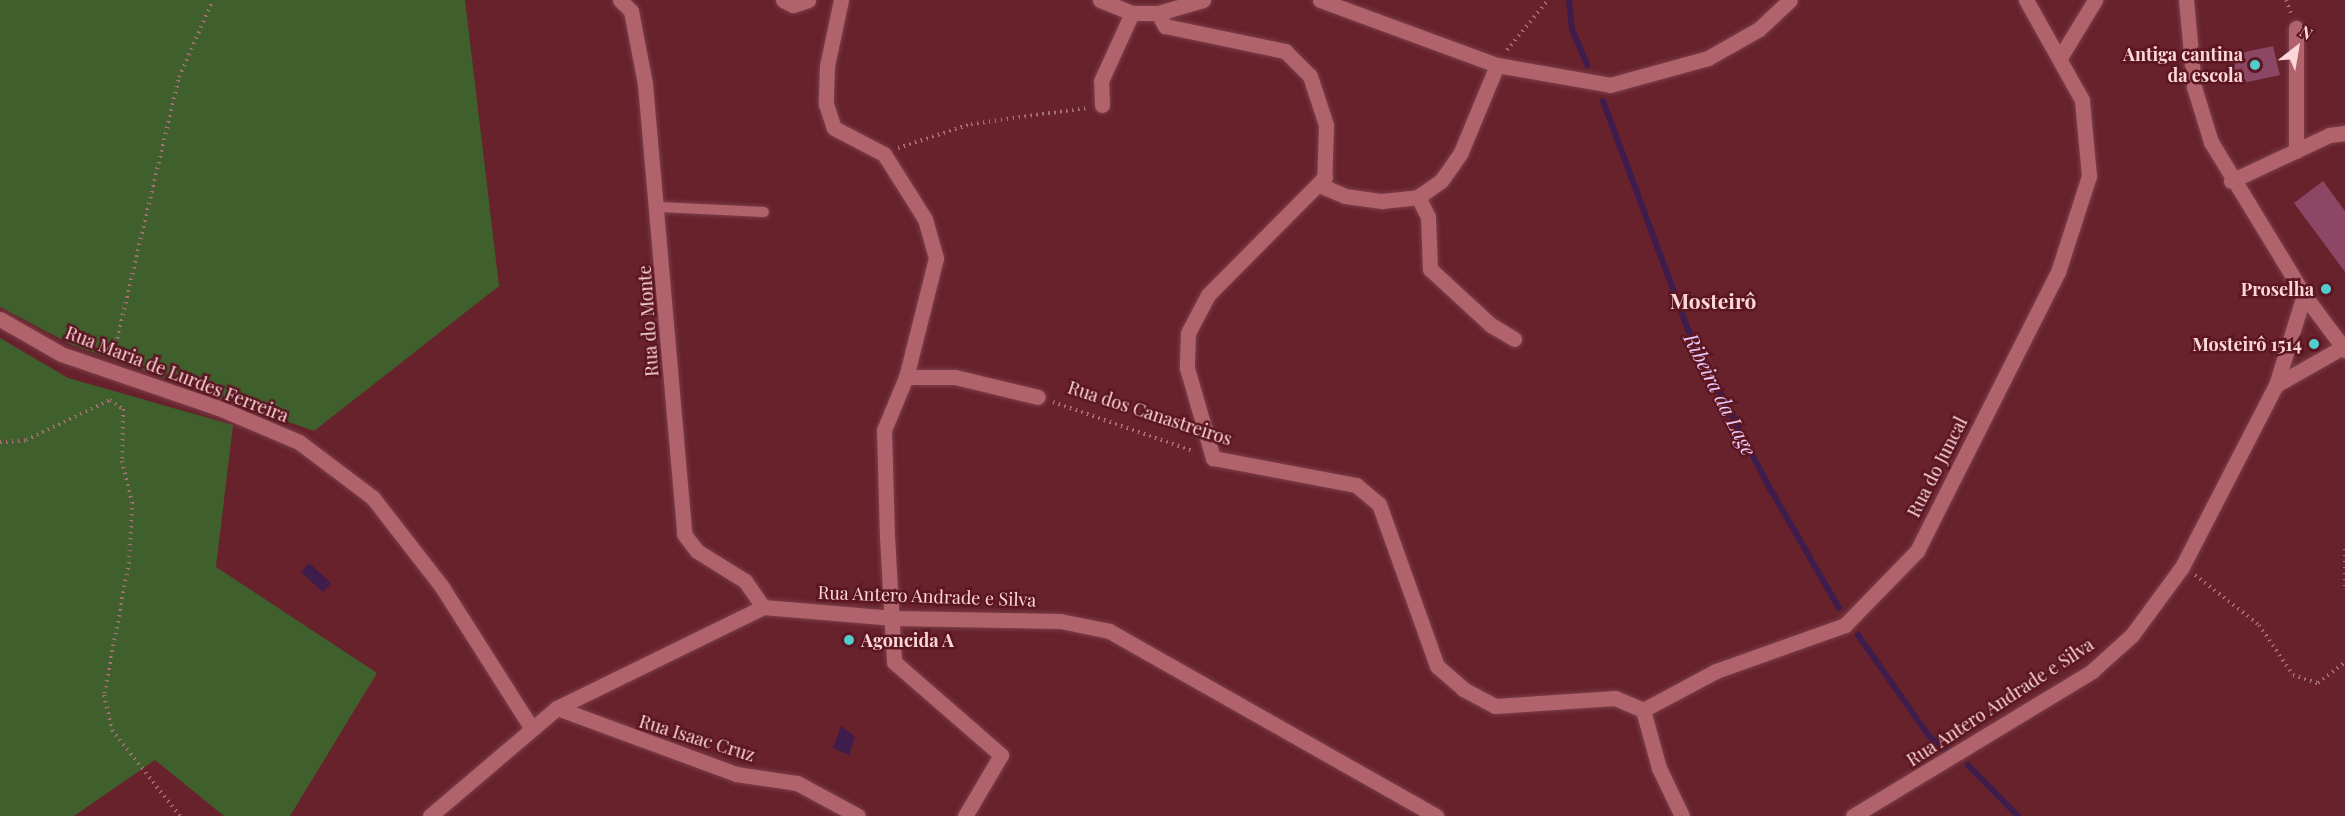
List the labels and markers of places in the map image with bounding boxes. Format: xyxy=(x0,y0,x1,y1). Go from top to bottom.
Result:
place label: Antiga cantina da escola xyxy=(2123,44,2243,86)
marker: Antiga cantina da escola xyxy=(2248,58,2262,72)
place label: Proselha xyxy=(2241,278,2314,300)
marker: Proselha xyxy=(2319,282,2333,296)
place label: Mosteirô 1514 xyxy=(2192,333,2302,355)
marker: Mosteirô 1514 xyxy=(2307,337,2321,351)
place label: Agoncida A xyxy=(861,629,955,651)
marker: Agoncida A xyxy=(842,633,856,647)

